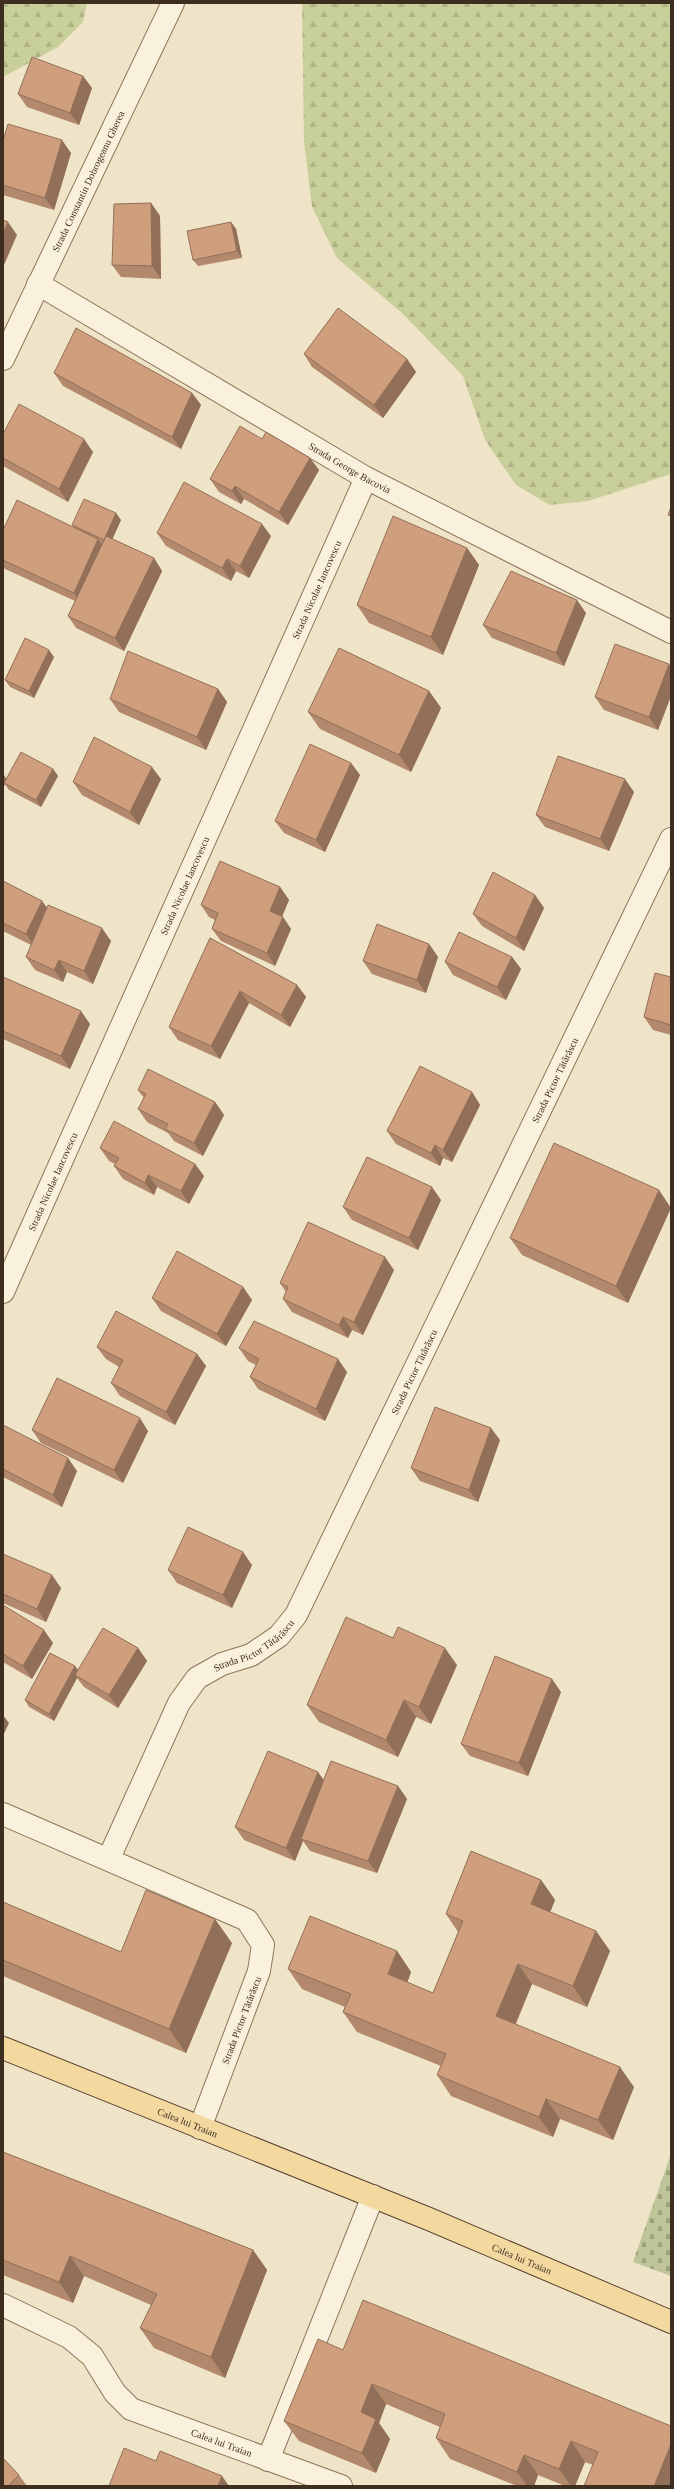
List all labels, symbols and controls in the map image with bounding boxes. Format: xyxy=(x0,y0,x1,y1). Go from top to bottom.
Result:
street label: Strada Constantin Dobrogeanu Gherea xyxy=(50,109,127,254)
street label: Strada George Bacovia xyxy=(307,440,393,496)
street label: Strada Nicolae Iancovescu xyxy=(290,539,343,641)
street label: Strada Nicolae Iancovescu xyxy=(158,835,211,937)
street label: Strada Pictor Tătărăscu xyxy=(530,1036,580,1125)
street label: Strada Nicolae Iancovescu xyxy=(26,1131,80,1233)
street label: Strada Pictor Tătărăscu xyxy=(389,1327,439,1416)
street label: Strada Pictor Tătărăscu xyxy=(212,1617,296,1674)
street label: Strada Pictor Tătărăscu xyxy=(220,1975,263,2066)
street label: Calea lui Traian xyxy=(156,2106,219,2140)
street label: Calea lui Traian xyxy=(490,2241,553,2277)
street label: Calea lui Traian xyxy=(190,2427,253,2459)

